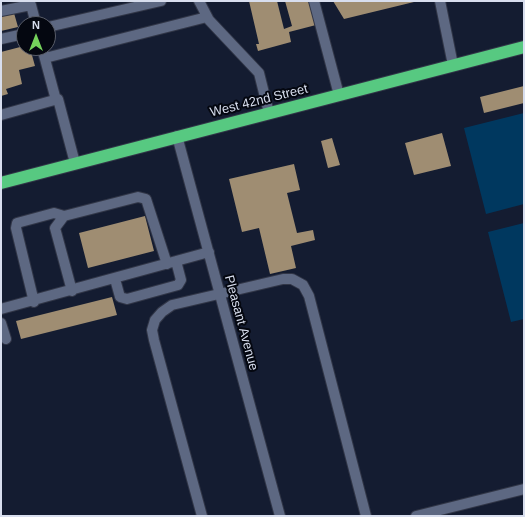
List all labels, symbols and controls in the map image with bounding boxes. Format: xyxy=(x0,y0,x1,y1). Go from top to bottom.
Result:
north arrow xyxy=(16,16,56,56)
text: N xyxy=(32,19,40,31)
street label: West 42nd Street xyxy=(208,81,310,121)
street label: Pleasant Avenue xyxy=(221,274,261,372)

